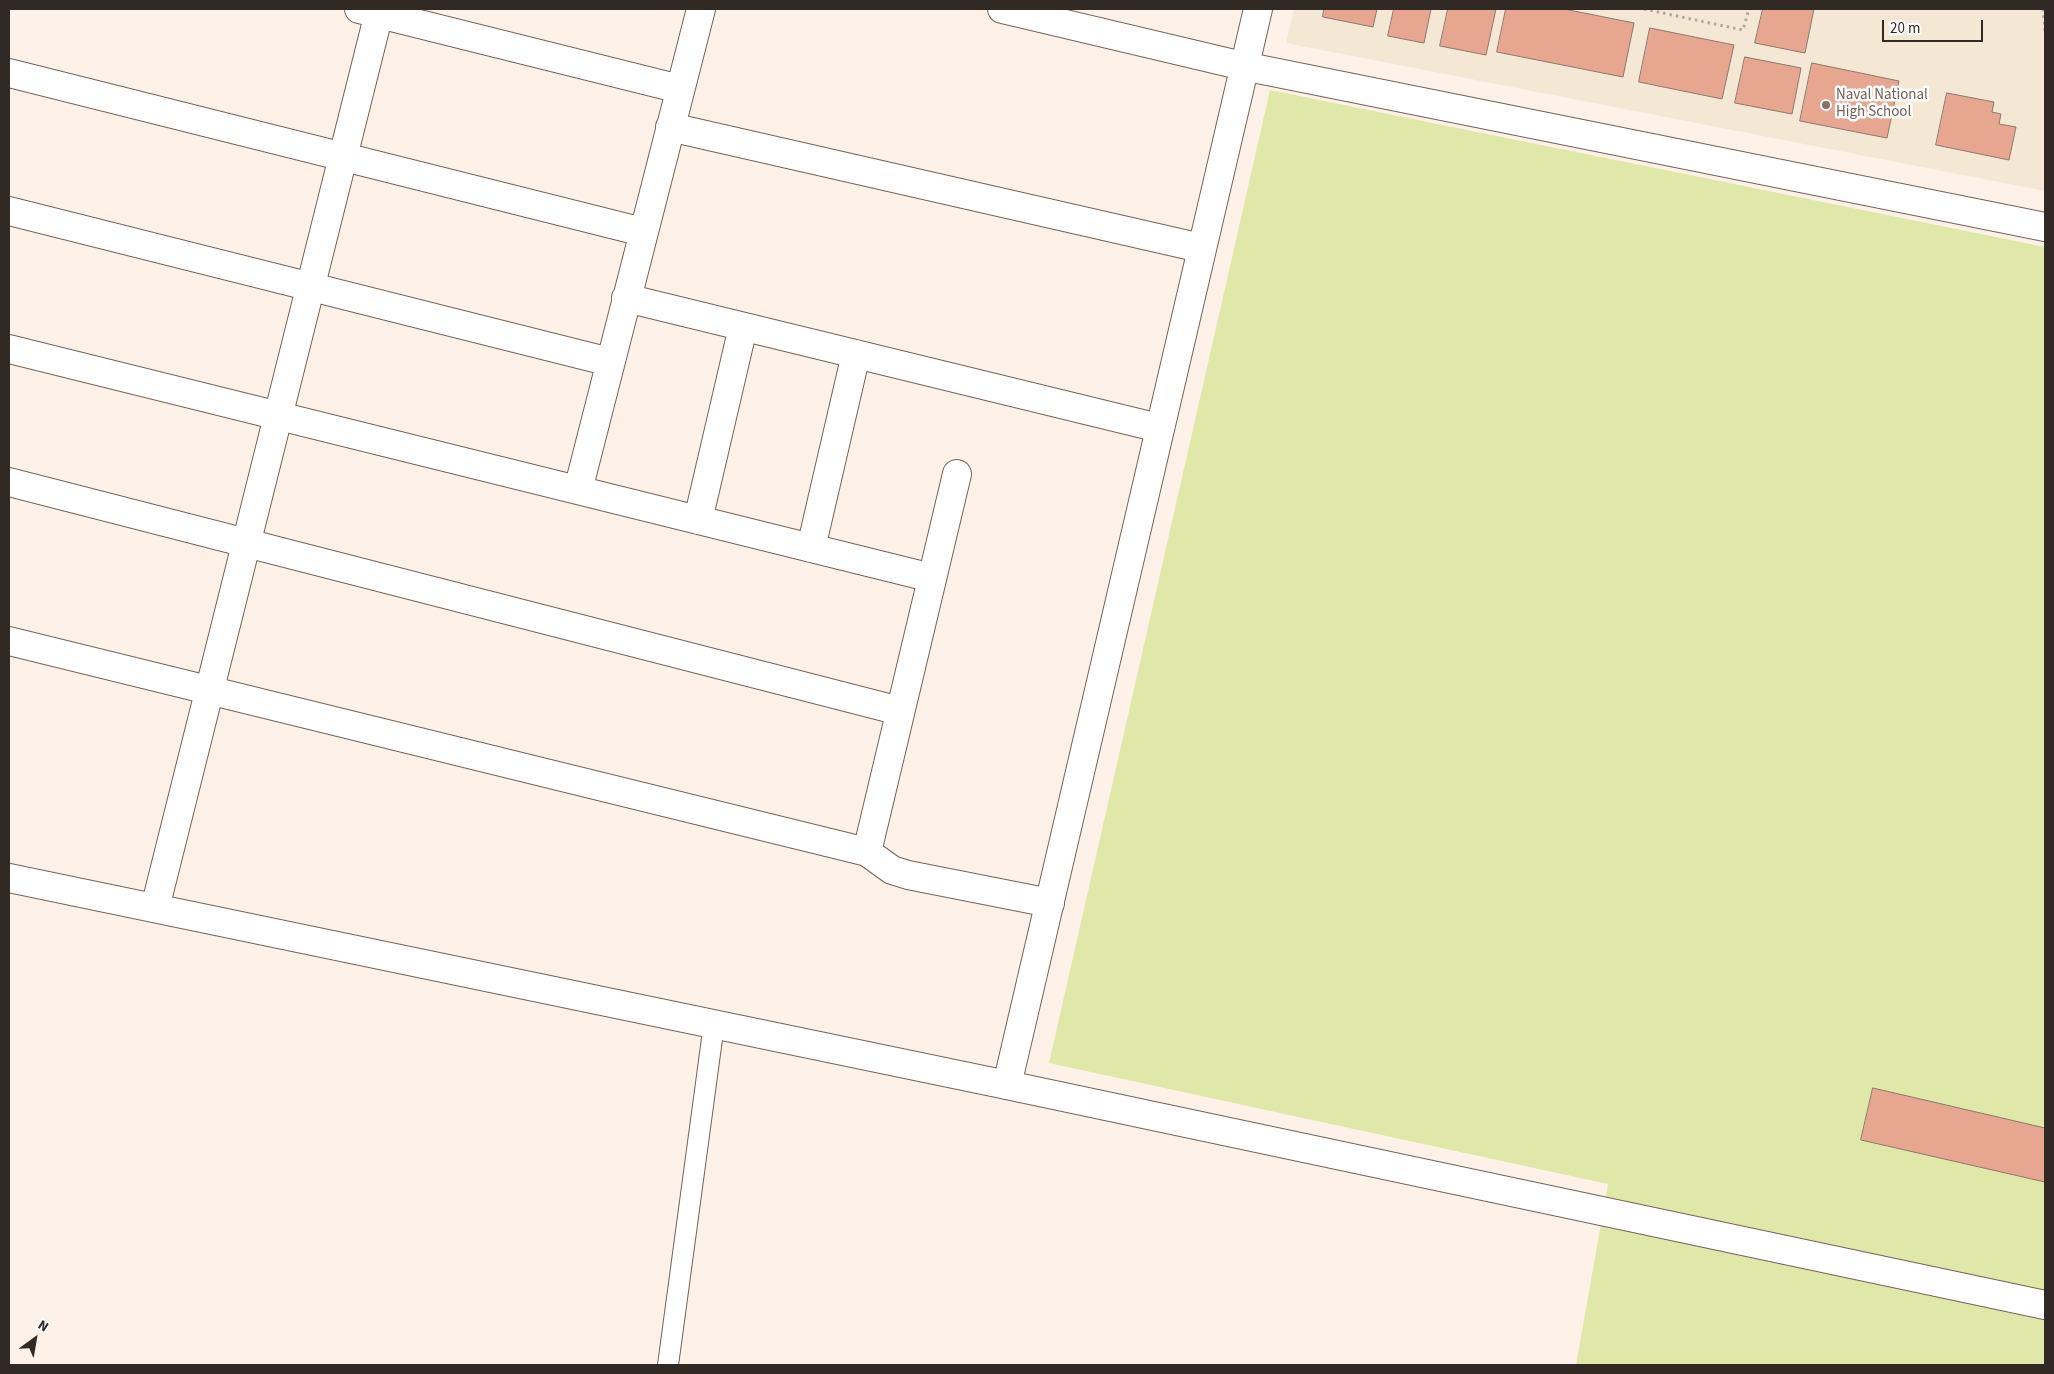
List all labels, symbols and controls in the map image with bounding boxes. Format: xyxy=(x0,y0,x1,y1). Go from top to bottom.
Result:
scale bar xyxy=(1884,10,1985,42)
text: 20 m xyxy=(1890,18,1920,39)
place label: Naval National High School xyxy=(1836,87,1928,122)
marker: Naval National High School xyxy=(1820,99,1832,111)
north arrow xyxy=(10,1314,60,1364)
text: N xyxy=(34,1315,52,1337)

